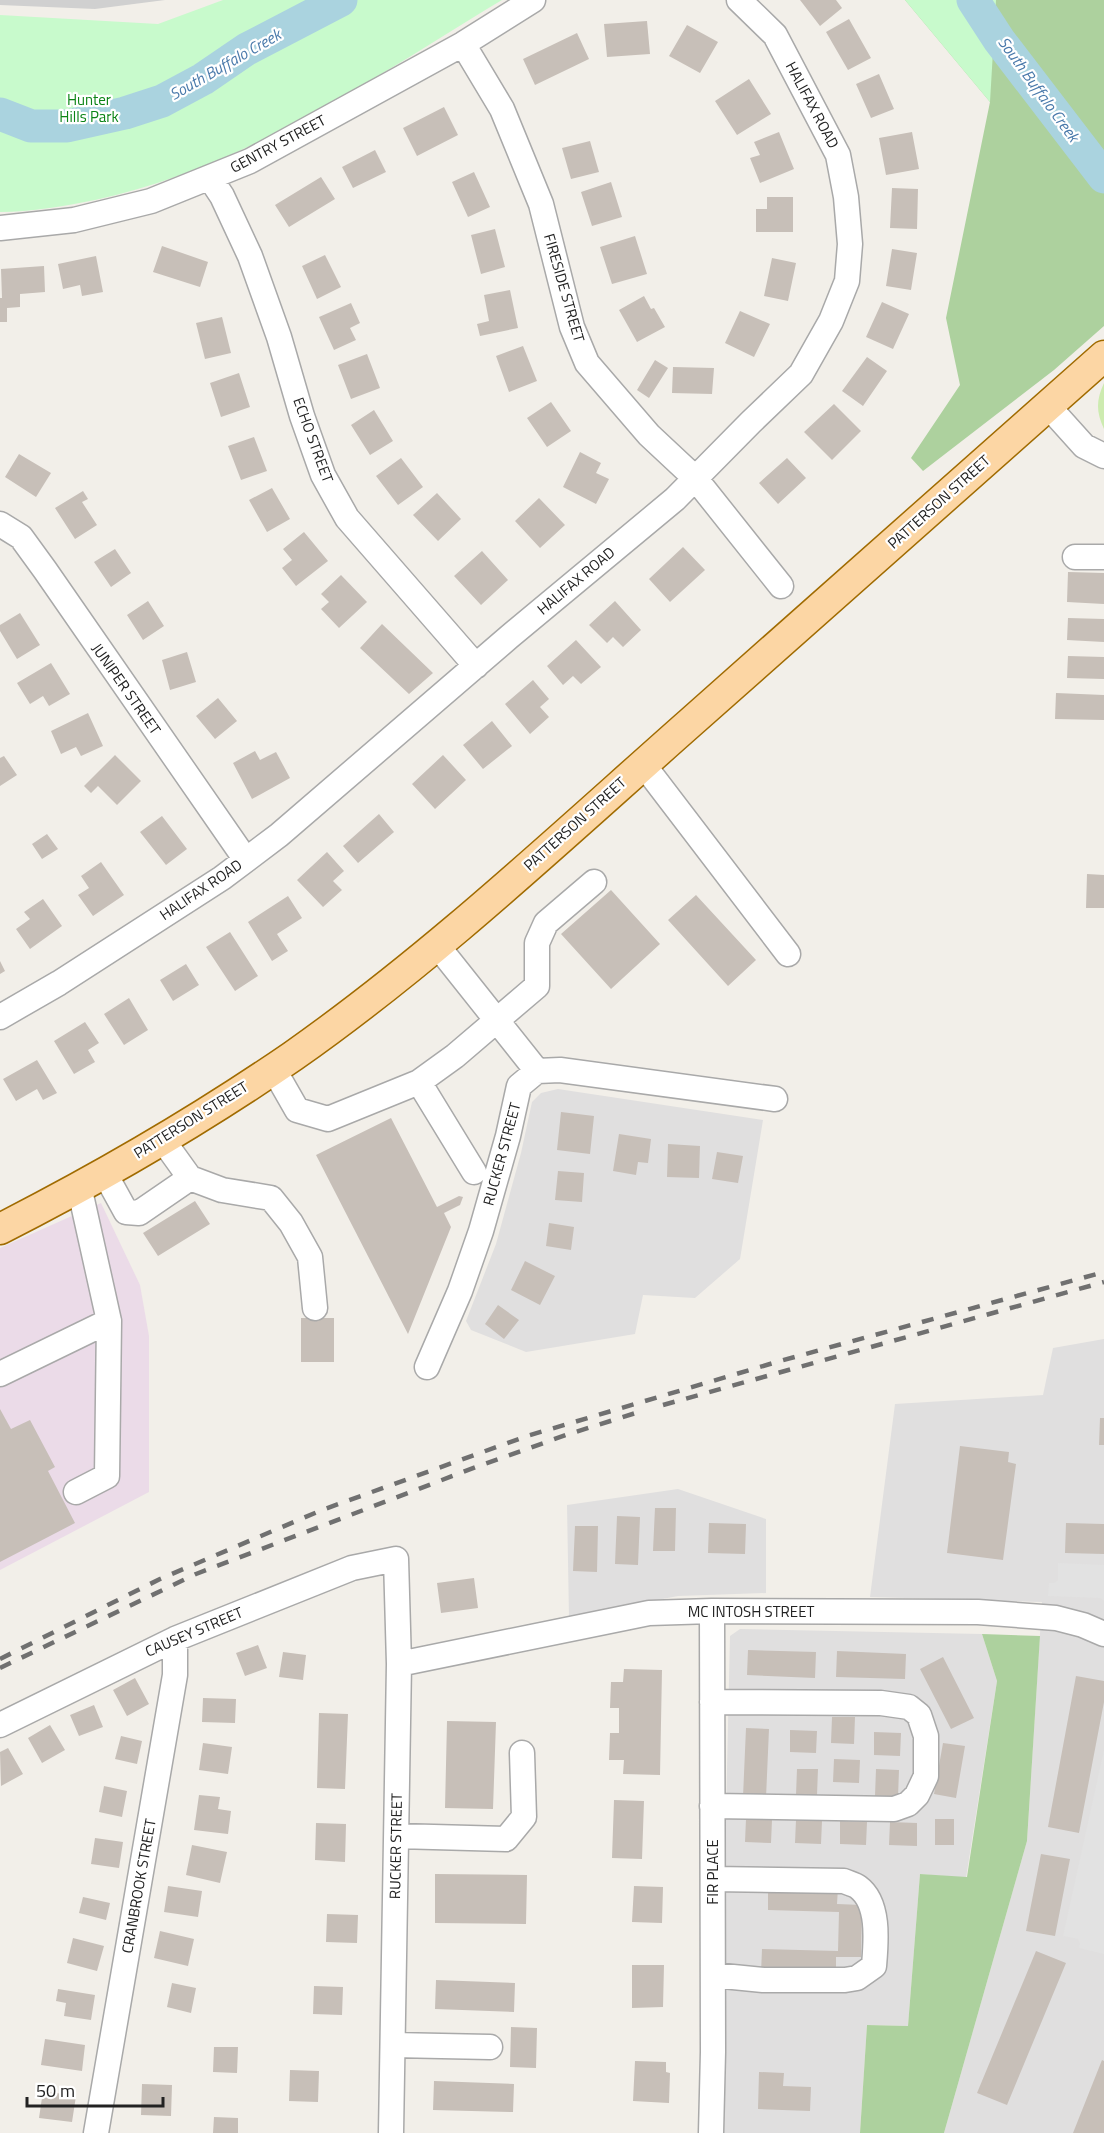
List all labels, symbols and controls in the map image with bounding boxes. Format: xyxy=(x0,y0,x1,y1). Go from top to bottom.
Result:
water label: South Buffalo Creek xyxy=(165,21,287,106)
water label: South Buffalo Creek xyxy=(993,31,1087,148)
street label: HALIFAX ROAD xyxy=(780,57,845,152)
park label: Hunter Hills Park xyxy=(59,88,119,128)
street label: GENTRY STREET xyxy=(226,109,330,179)
street label: FIRESIDE STREET xyxy=(538,231,591,345)
street label: ECHO STREET xyxy=(287,394,340,486)
street label: PATTERSON STREET xyxy=(882,449,995,554)
street label: HALIFAX ROAD xyxy=(532,541,620,620)
street label: JUNIPER STREET xyxy=(86,638,167,739)
street label: PATTERSON STREET xyxy=(518,771,631,876)
street label: HALIFAX ROAD xyxy=(155,853,247,926)
street label: PATTERSON STREET xyxy=(129,1075,253,1164)
street label: RUCKER STREET xyxy=(477,1100,526,1208)
street label: MC INTOSH STREET xyxy=(688,1600,814,1623)
street label: CAUSEY STREET xyxy=(141,1601,246,1662)
street label: RUCKER STREET xyxy=(383,1793,408,1899)
street label: CRANBROOK STREET xyxy=(115,1817,162,1955)
street label: FIR PLACE xyxy=(701,1839,724,1905)
scale bar xyxy=(27,2070,164,2108)
text: 50 m xyxy=(36,2077,75,2104)

